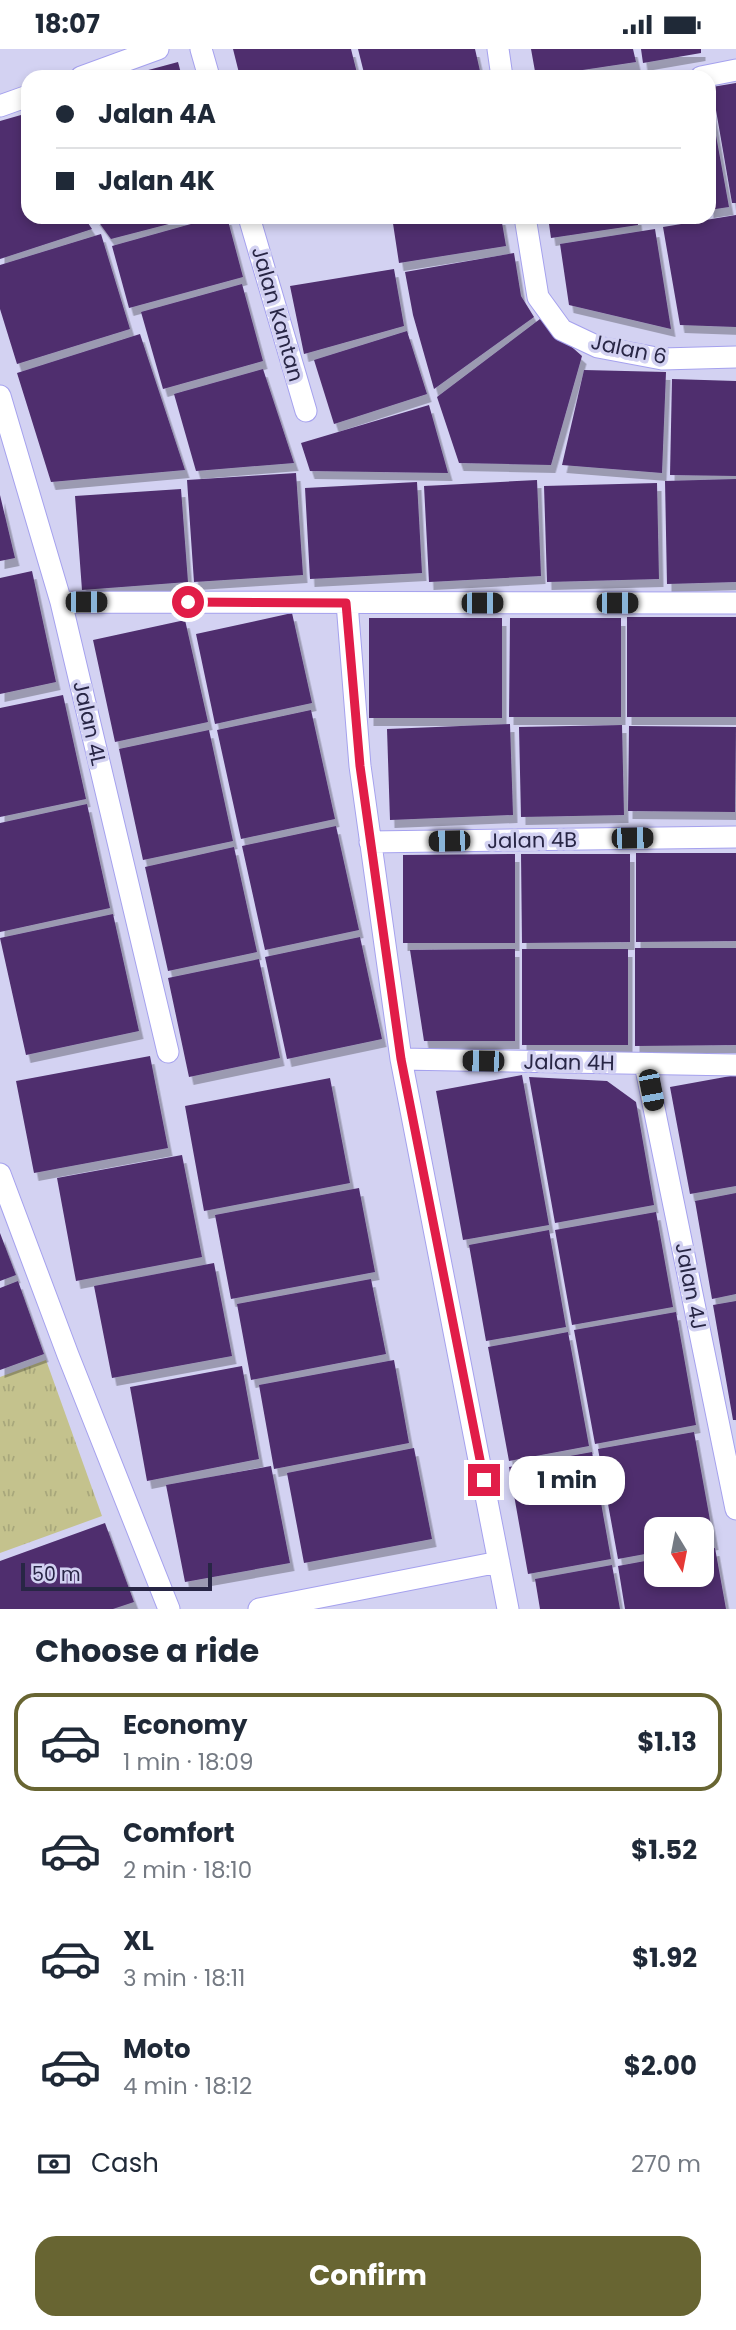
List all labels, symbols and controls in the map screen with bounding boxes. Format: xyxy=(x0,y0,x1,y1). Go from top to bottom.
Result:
text: 18:07 xyxy=(35,6,100,42)
text: Jalan 4A xyxy=(98,96,216,132)
text: Jalan 4K xyxy=(98,163,215,199)
street label: Jalan Kantan xyxy=(245,243,311,385)
street label: Jalan 6 xyxy=(588,327,670,371)
route start xyxy=(172,586,204,618)
car xyxy=(66,592,108,613)
car xyxy=(462,593,504,614)
car xyxy=(597,593,639,614)
street label: Jalan 4L xyxy=(66,678,114,768)
street label: Jalan 4B xyxy=(487,825,577,855)
car xyxy=(611,827,654,849)
car xyxy=(428,830,471,852)
street label: Jalan 4H xyxy=(523,1047,615,1077)
car xyxy=(462,1050,505,1072)
car xyxy=(637,1067,666,1113)
street label: Jalan 4J xyxy=(668,1240,714,1332)
callout: 1 min xyxy=(508,1455,624,1505)
route end xyxy=(468,1464,500,1496)
text: 1 min xyxy=(537,1464,597,1496)
north arrow xyxy=(644,1517,714,1587)
map controls xyxy=(644,1517,714,1587)
scale bar xyxy=(21,1560,212,1592)
text: 50 m xyxy=(32,1561,81,1588)
text: Choose a ride xyxy=(35,1628,259,1673)
text: Economy xyxy=(123,1707,247,1743)
icon: car xyxy=(39,1711,102,1774)
text: $1.13 xyxy=(637,1724,697,1760)
text: 1 min · 18:09 xyxy=(123,1746,253,1778)
text: Comfort xyxy=(123,1815,235,1851)
icon: car xyxy=(39,1819,102,1882)
text: $1.52 xyxy=(631,1832,697,1868)
text: 2 min · 18:10 xyxy=(123,1854,252,1886)
text: XL xyxy=(123,1923,154,1959)
icon: car xyxy=(39,1927,102,1990)
text: $1.92 xyxy=(632,1940,697,1976)
text: 3 min · 18:11 xyxy=(123,1962,245,1994)
text: Moto xyxy=(123,2031,191,2067)
icon: car xyxy=(39,2035,102,2098)
text: $2.00 xyxy=(624,2048,697,2084)
text: 4 min · 18:12 xyxy=(123,2070,252,2102)
icon: cash xyxy=(35,2145,73,2183)
text: Cash xyxy=(91,2145,159,2181)
text: 270 m xyxy=(631,2148,701,2180)
button: Confirm xyxy=(35,2236,701,2316)

